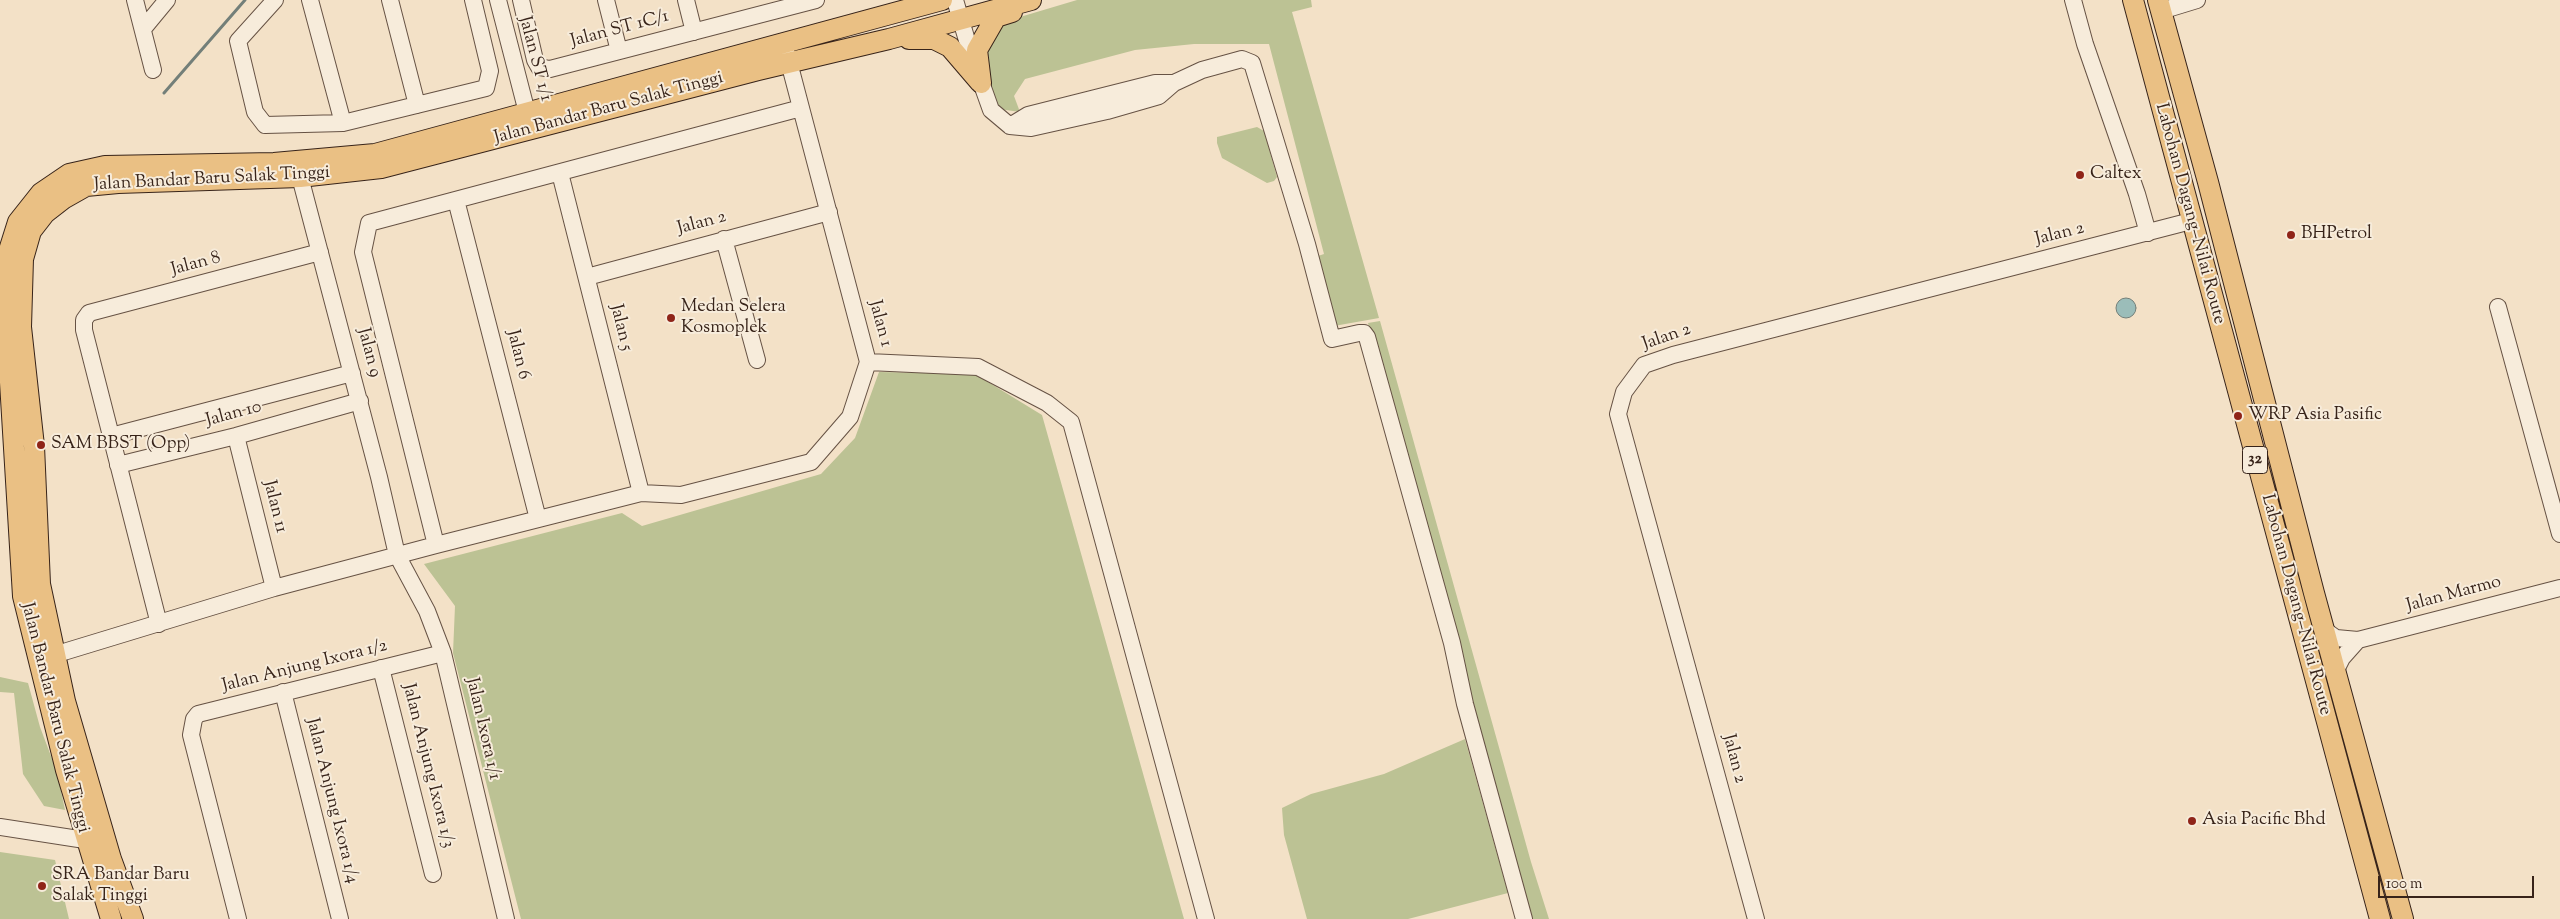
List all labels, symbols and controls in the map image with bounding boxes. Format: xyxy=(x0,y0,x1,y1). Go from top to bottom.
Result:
street label: Jalan ST 1C/1 xyxy=(569,7,671,53)
street label: Jalan ST 1/1 xyxy=(512,14,556,104)
street label: Jalan Bandar Baru Salak Tinggi xyxy=(492,68,726,150)
street label: Labohan Dagang–Nilai Route xyxy=(2149,101,2229,327)
street label: Jalan Bandar Baru Salak Tinggi xyxy=(93,163,331,197)
place label: Caltex xyxy=(2090,164,2142,186)
marker: Caltex xyxy=(2074,169,2086,181)
street label: Jalan 2 xyxy=(675,207,729,241)
street label: Jalan 2 xyxy=(2033,219,2087,251)
place label: BHPetrol xyxy=(2301,224,2372,246)
marker: BHPetrol xyxy=(2285,229,2297,241)
street label: Jalan 8 xyxy=(169,248,223,282)
place label: Medan Selera Kosmoplek xyxy=(681,297,786,340)
street label: Jalan 1 xyxy=(862,298,896,350)
street label: Jalan 5 xyxy=(604,302,636,354)
marker: Medan Selera Kosmoplek xyxy=(665,312,677,324)
street label: Jalan 2 xyxy=(1640,320,1694,356)
street label: Jalan 9 xyxy=(351,326,385,380)
street label: Jalan 6 xyxy=(500,328,534,382)
street label: Jalan 10 xyxy=(204,397,264,433)
place label: WRP Asia Pasific xyxy=(2248,405,2382,427)
marker: WRP Asia Pasific xyxy=(2232,410,2244,422)
place label: SAM BBST (Opp) xyxy=(51,434,190,456)
marker: SAM BBST (Opp) xyxy=(35,439,47,451)
road number: 32 xyxy=(2242,446,2268,474)
street label: Jalan 11 xyxy=(257,478,291,536)
street label: Labohan Dagang–Nilai Route xyxy=(2255,492,2335,718)
street label: Jalan Marmo xyxy=(2404,572,2504,618)
street label: Jalan Bandar Baru Salak Tinggi xyxy=(15,601,93,835)
street label: Jalan Anjung Ixora 1/2 xyxy=(220,636,390,698)
street label: Jalan Ixora 1/1 xyxy=(460,676,504,782)
street label: Jalan Anjung Ixora 1/3 xyxy=(396,682,458,850)
street label: Jalan Anjung Ixora 1/4 xyxy=(300,716,362,886)
street label: Jalan 2 xyxy=(1716,732,1750,786)
place label: Asia Pacific Bhd xyxy=(2202,810,2326,832)
marker: Asia Pacific Bhd xyxy=(2186,815,2198,827)
place label: SRA Bandar Baru Salak Tinggi xyxy=(52,865,190,908)
scale bar xyxy=(2380,866,2536,898)
text: 100 m xyxy=(2386,874,2422,895)
marker: SRA Bandar Baru Salak Tinggi xyxy=(36,880,48,892)

